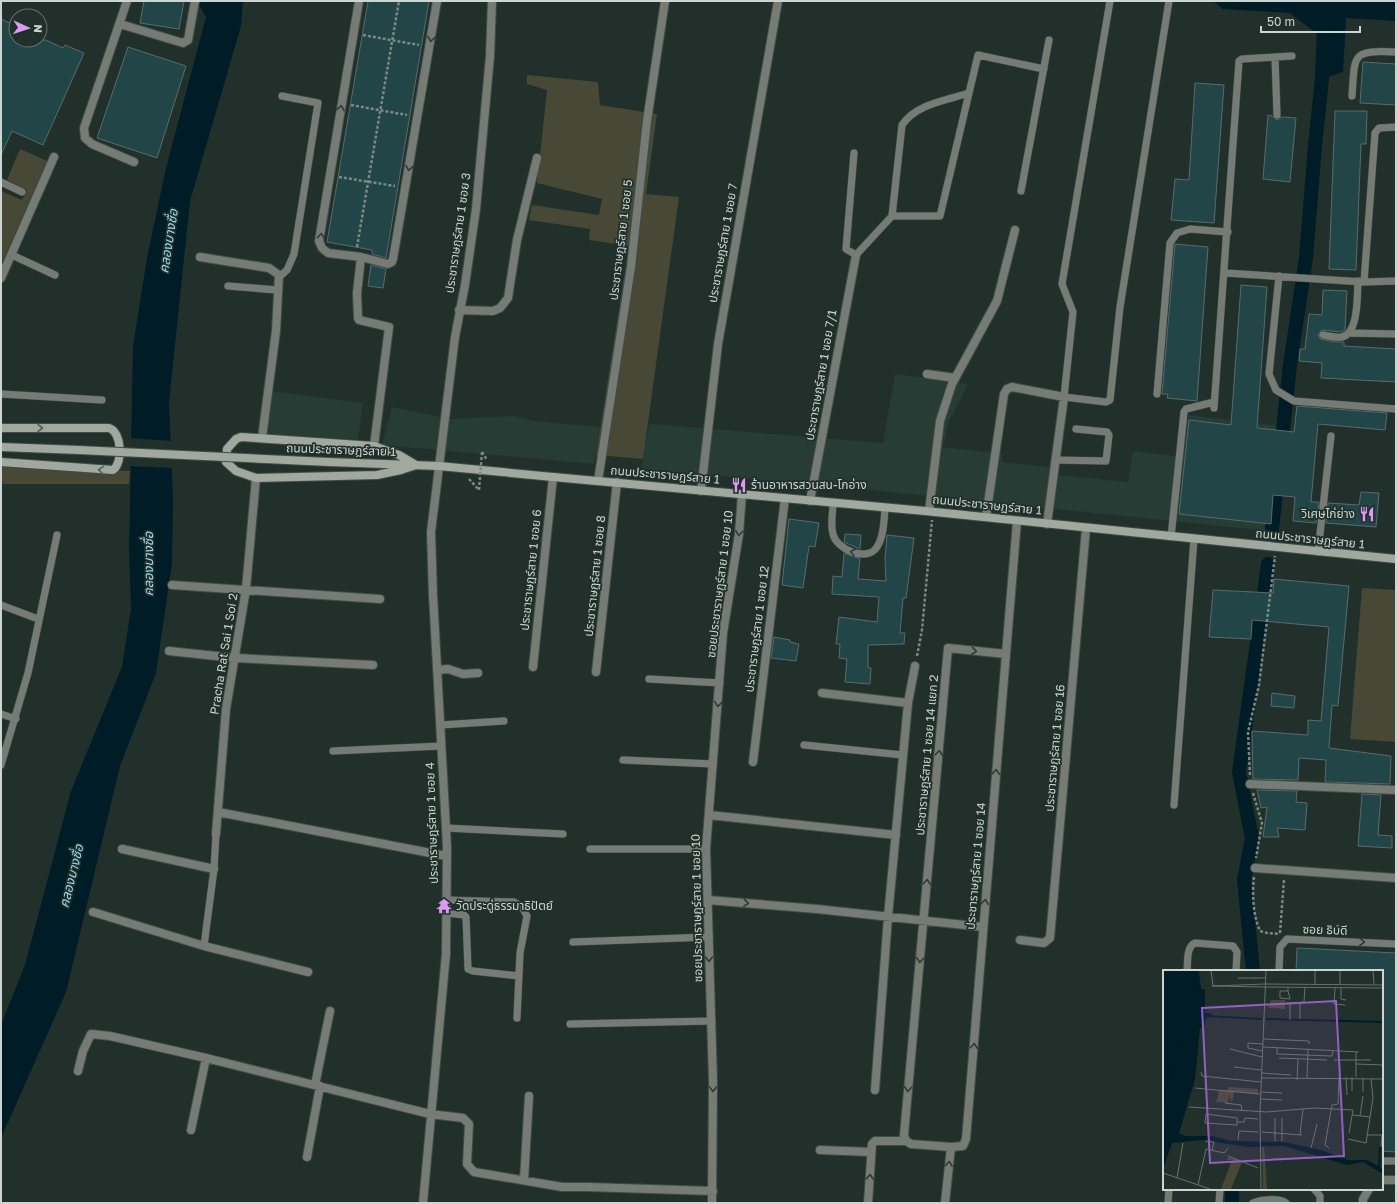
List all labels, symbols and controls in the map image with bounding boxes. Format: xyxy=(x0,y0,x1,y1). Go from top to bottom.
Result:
north arrow xyxy=(8,8,48,48)
scale bar xyxy=(1261,8,1360,34)
text: 50 m xyxy=(1267,14,1295,29)
text: N xyxy=(32,24,45,33)
one-way arrow xyxy=(427,36,436,43)
one-way arrow xyxy=(336,105,345,111)
one-way arrow xyxy=(405,165,414,171)
street label: ประชาราษฎร์สาย 1 ซอย 3 xyxy=(442,172,473,294)
street label: ประชาราษฎร์สาย 1 ซอย 5 xyxy=(606,179,635,301)
street label: ประชาราษฎร์สาย 1 ซอย 7 xyxy=(705,182,740,304)
water label: คลองบางซื่อ xyxy=(154,207,181,274)
one-way arrow xyxy=(316,233,325,239)
street label: ประชาราษฎร์สาย 1 ซอย 7/1 xyxy=(802,308,839,441)
one-way arrow xyxy=(37,424,43,432)
street label: ถนนประชาราษฎร์สาย 1 xyxy=(286,440,396,459)
street label: ถนนประชาราษฎร์สาย 1 xyxy=(610,462,721,487)
one-way arrow xyxy=(98,465,104,474)
restaurant icon: ร้านอาหารสวนสน-โกอ่าง xyxy=(730,476,748,494)
place label: ร้านอาหารสวนสน-โกอ่าง xyxy=(751,477,867,492)
street label: ถนนประชาราษฎร์สาย 1 xyxy=(932,491,1043,518)
restaurant icon: วิเศษไก่ย่าง xyxy=(1358,505,1376,523)
place label: วิเศษไก่ย่าง xyxy=(1300,506,1355,521)
street label: ประชาราษฎร์สาย 1 ซอย 6 xyxy=(517,509,544,631)
street label: ซอยประชาราษฎร์สาย 1 ซอย 10 xyxy=(703,509,736,659)
street label: ประชาราษฎร์สาย 1 ซอย 8 xyxy=(581,515,608,637)
street label: ถนนประชาราษฎร์สาย 1 xyxy=(1255,525,1366,552)
one-way arrow xyxy=(735,530,744,536)
water label: คลองบางซื่อ xyxy=(139,531,156,596)
one-way arrow xyxy=(850,548,856,556)
street label: ประชาราษฎร์สาย 1 ซอย 12 xyxy=(741,565,772,693)
street label: Pracha Rat Sai 1 Soi 2 xyxy=(206,592,241,716)
one-way arrow xyxy=(970,646,977,655)
street label: ประชาราษฎร์สาย 1 ซอย 14 แยก 2 xyxy=(912,674,941,836)
street label: ประชาราษฎร์สาย 1 ซอย 16 xyxy=(1041,684,1068,812)
one-way arrow xyxy=(713,701,722,707)
one-way arrow xyxy=(934,750,943,756)
street label: ประชาราษฎร์สาย 1 ซอย 4 xyxy=(422,762,441,884)
one-way arrow xyxy=(991,769,1000,775)
street label: ประชาราษฎร์สาย 1 ซอย 14 xyxy=(962,802,989,930)
street label: ซอยประชาราษฎร์สาย 1 ซอย 10 xyxy=(688,834,705,982)
water label: คลองบางซื่อ xyxy=(54,842,87,909)
one-way arrow xyxy=(923,879,932,885)
temple icon: วัดประดู่ธรรมาธิปัตย์ xyxy=(435,897,453,915)
place label: วัดประดู่ธรรมาธิปัตย์ xyxy=(456,898,553,913)
one-way arrow xyxy=(743,899,749,908)
one-way arrow xyxy=(981,899,990,905)
street label: ซอย ธิบดี xyxy=(1302,921,1348,938)
one-way arrow xyxy=(1359,938,1365,947)
one-way arrow xyxy=(705,956,714,962)
one-way arrow xyxy=(916,957,925,963)
inset map xyxy=(1163,970,1383,1190)
one-way arrow xyxy=(969,1043,978,1049)
one-way arrow xyxy=(709,1086,717,1092)
one-way arrow xyxy=(904,1086,913,1092)
one-way arrow xyxy=(944,1161,953,1167)
one-way arrow xyxy=(865,1174,874,1180)

